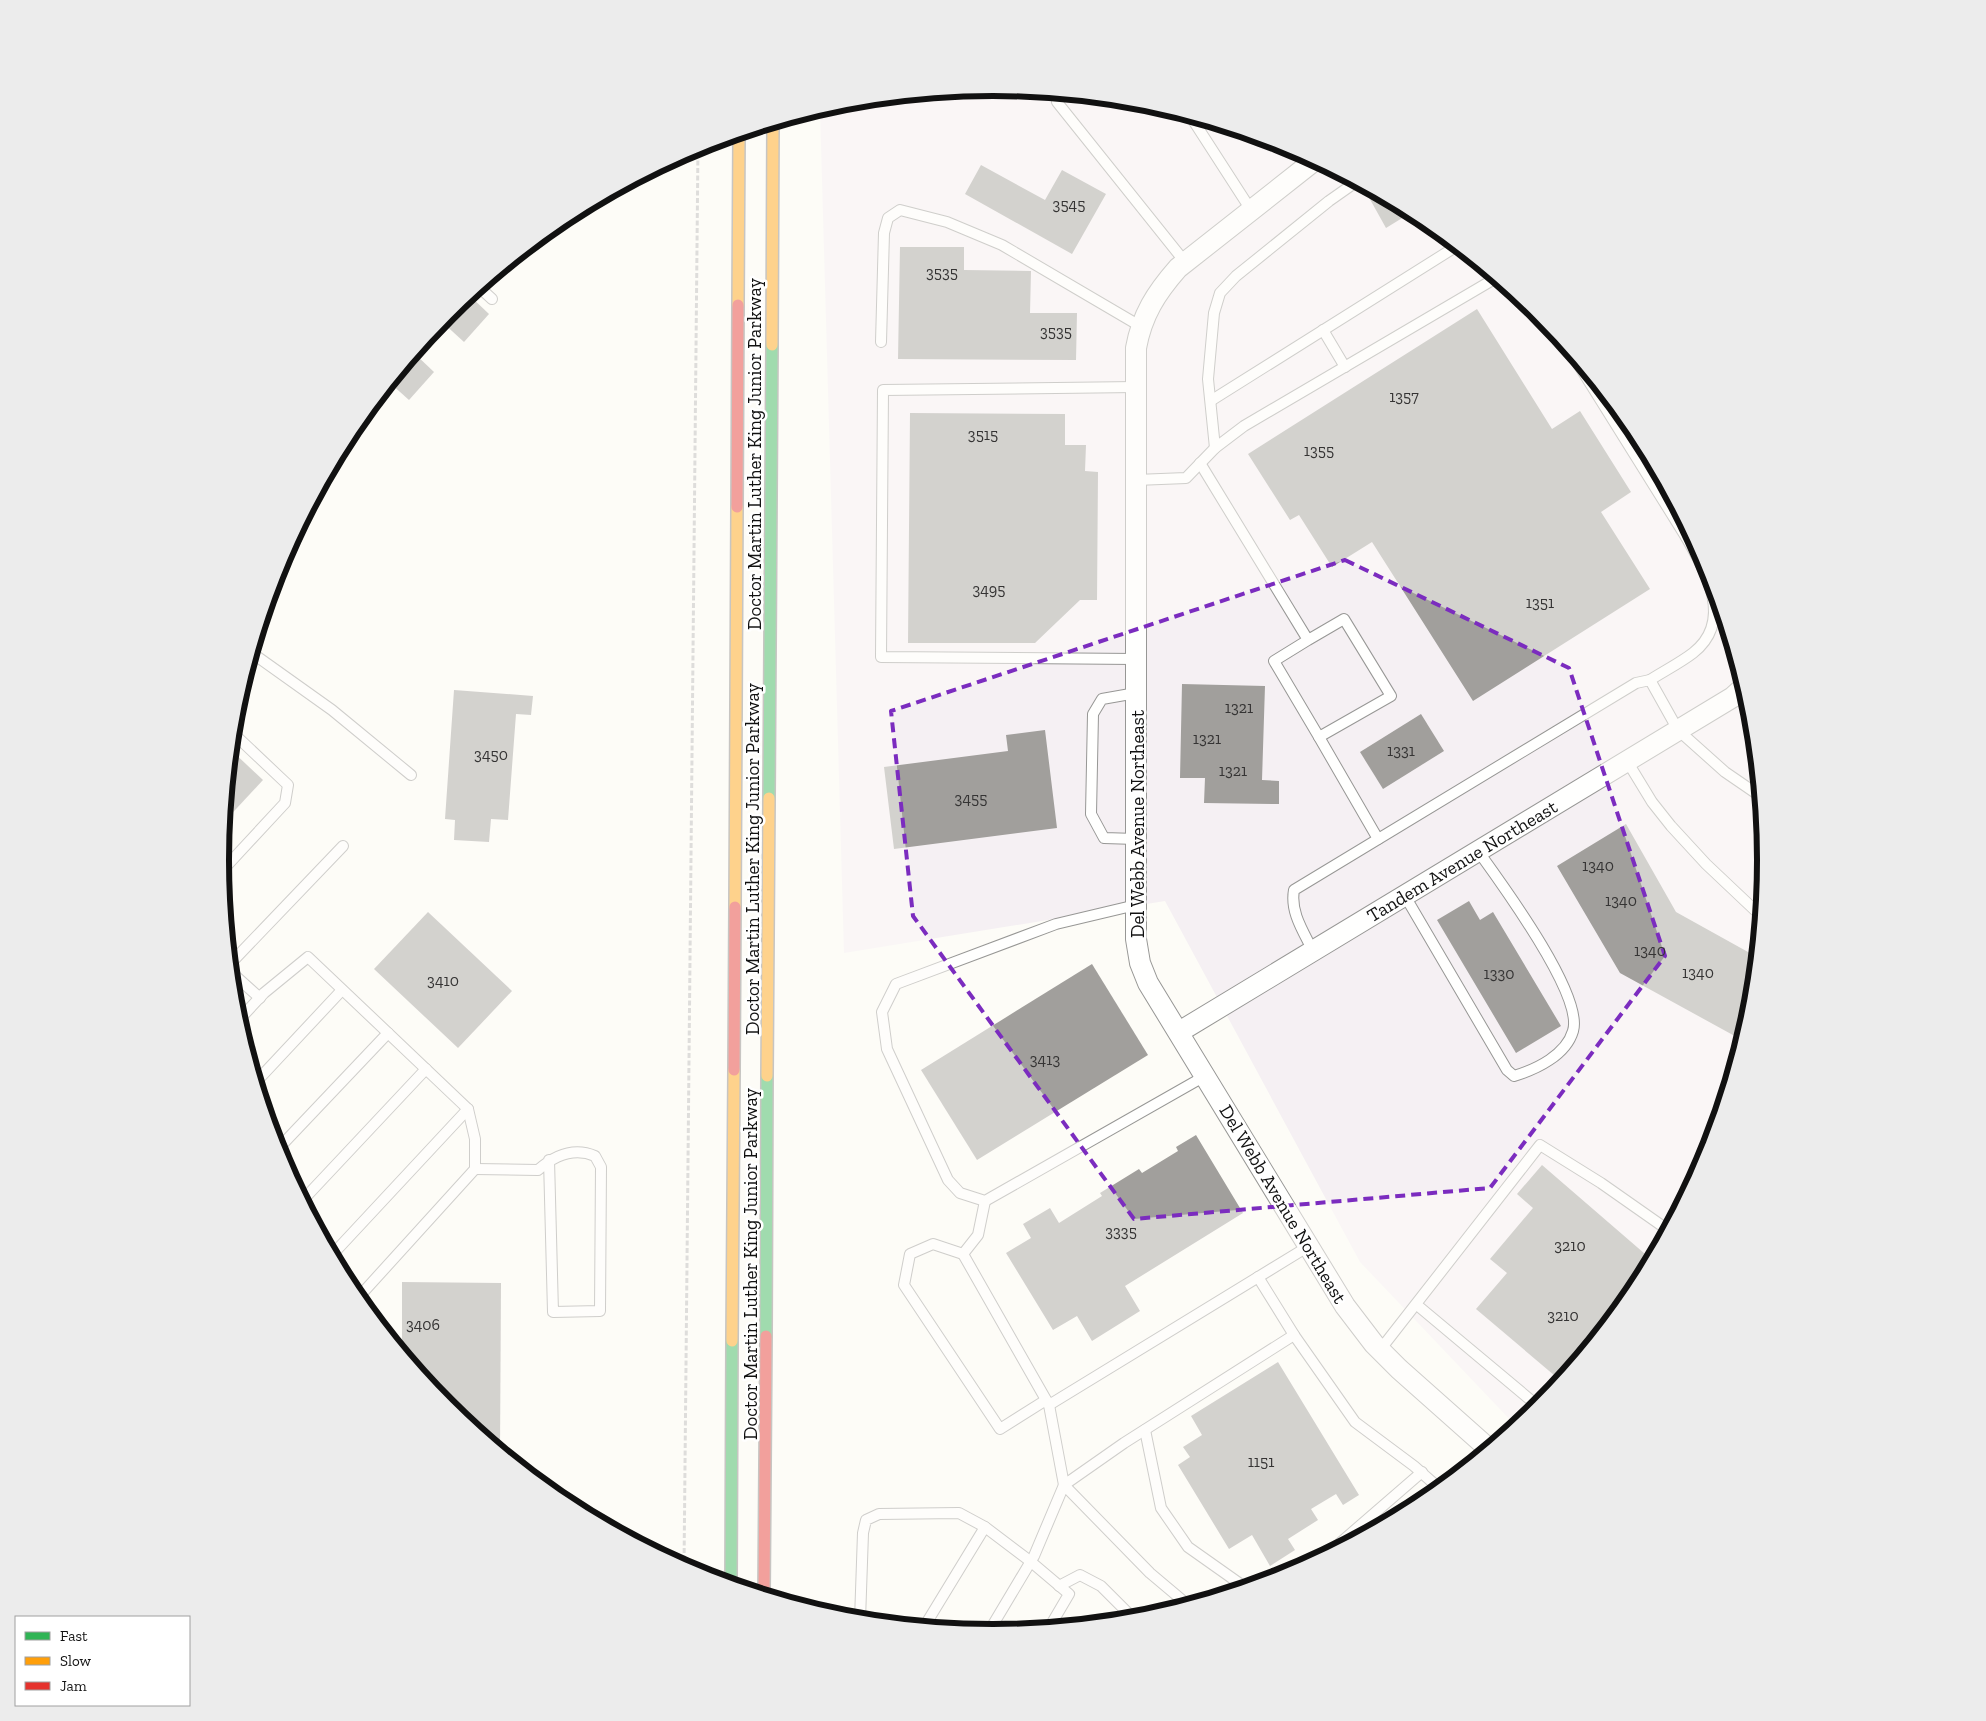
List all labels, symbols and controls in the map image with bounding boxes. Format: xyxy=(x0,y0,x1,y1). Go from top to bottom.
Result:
house number: 3545 xyxy=(1053,195,1085,214)
house number: 3535 xyxy=(926,263,958,282)
street label: Doctor Martin Luther King Junior Parkway xyxy=(743,278,766,630)
house number: 3535 xyxy=(1040,322,1072,341)
house number: 1357 xyxy=(1389,387,1419,406)
house number: 3515 xyxy=(968,425,998,444)
house number: 1355 xyxy=(1304,441,1334,460)
house number: 3495 xyxy=(972,580,1006,599)
house number: 1351 xyxy=(1526,593,1554,612)
street label: Doctor Martin Luther King Junior Parkway xyxy=(741,683,764,1035)
house number: 1321 xyxy=(1225,698,1253,717)
street label: Del Webb Avenue Northeast xyxy=(1126,710,1149,938)
house number: 1321 xyxy=(1193,729,1221,748)
house number: 1331 xyxy=(1387,741,1415,760)
house number: 3450 xyxy=(474,745,508,764)
house number: 1321 xyxy=(1219,761,1247,780)
house number: 3455 xyxy=(955,789,987,808)
street label: Tandem Avenue Northeast xyxy=(1363,795,1561,927)
house number: 1340 xyxy=(1582,856,1614,875)
house number: 1340 xyxy=(1605,891,1637,910)
house number: 1340 xyxy=(1634,941,1666,960)
house number: 1340 xyxy=(1682,963,1714,982)
house number: 1330 xyxy=(1483,964,1515,983)
house number: 3410 xyxy=(427,971,459,990)
house number: 3413 xyxy=(1030,1050,1060,1069)
street label: Doctor Martin Luther King Junior Parkway xyxy=(739,1088,762,1440)
street label: Del Webb Avenue Northeast xyxy=(1214,1100,1352,1308)
house number: 3335 xyxy=(1105,1222,1137,1241)
house number: 3210 xyxy=(1554,1236,1586,1255)
house number: 3210 xyxy=(1547,1306,1579,1325)
house number: 3406 xyxy=(406,1315,440,1334)
house number: 1151 xyxy=(1248,1452,1274,1471)
legend xyxy=(15,1616,190,1706)
text: Fast xyxy=(60,1627,88,1645)
text: Slow xyxy=(60,1652,92,1670)
text: Jam xyxy=(60,1677,87,1695)

